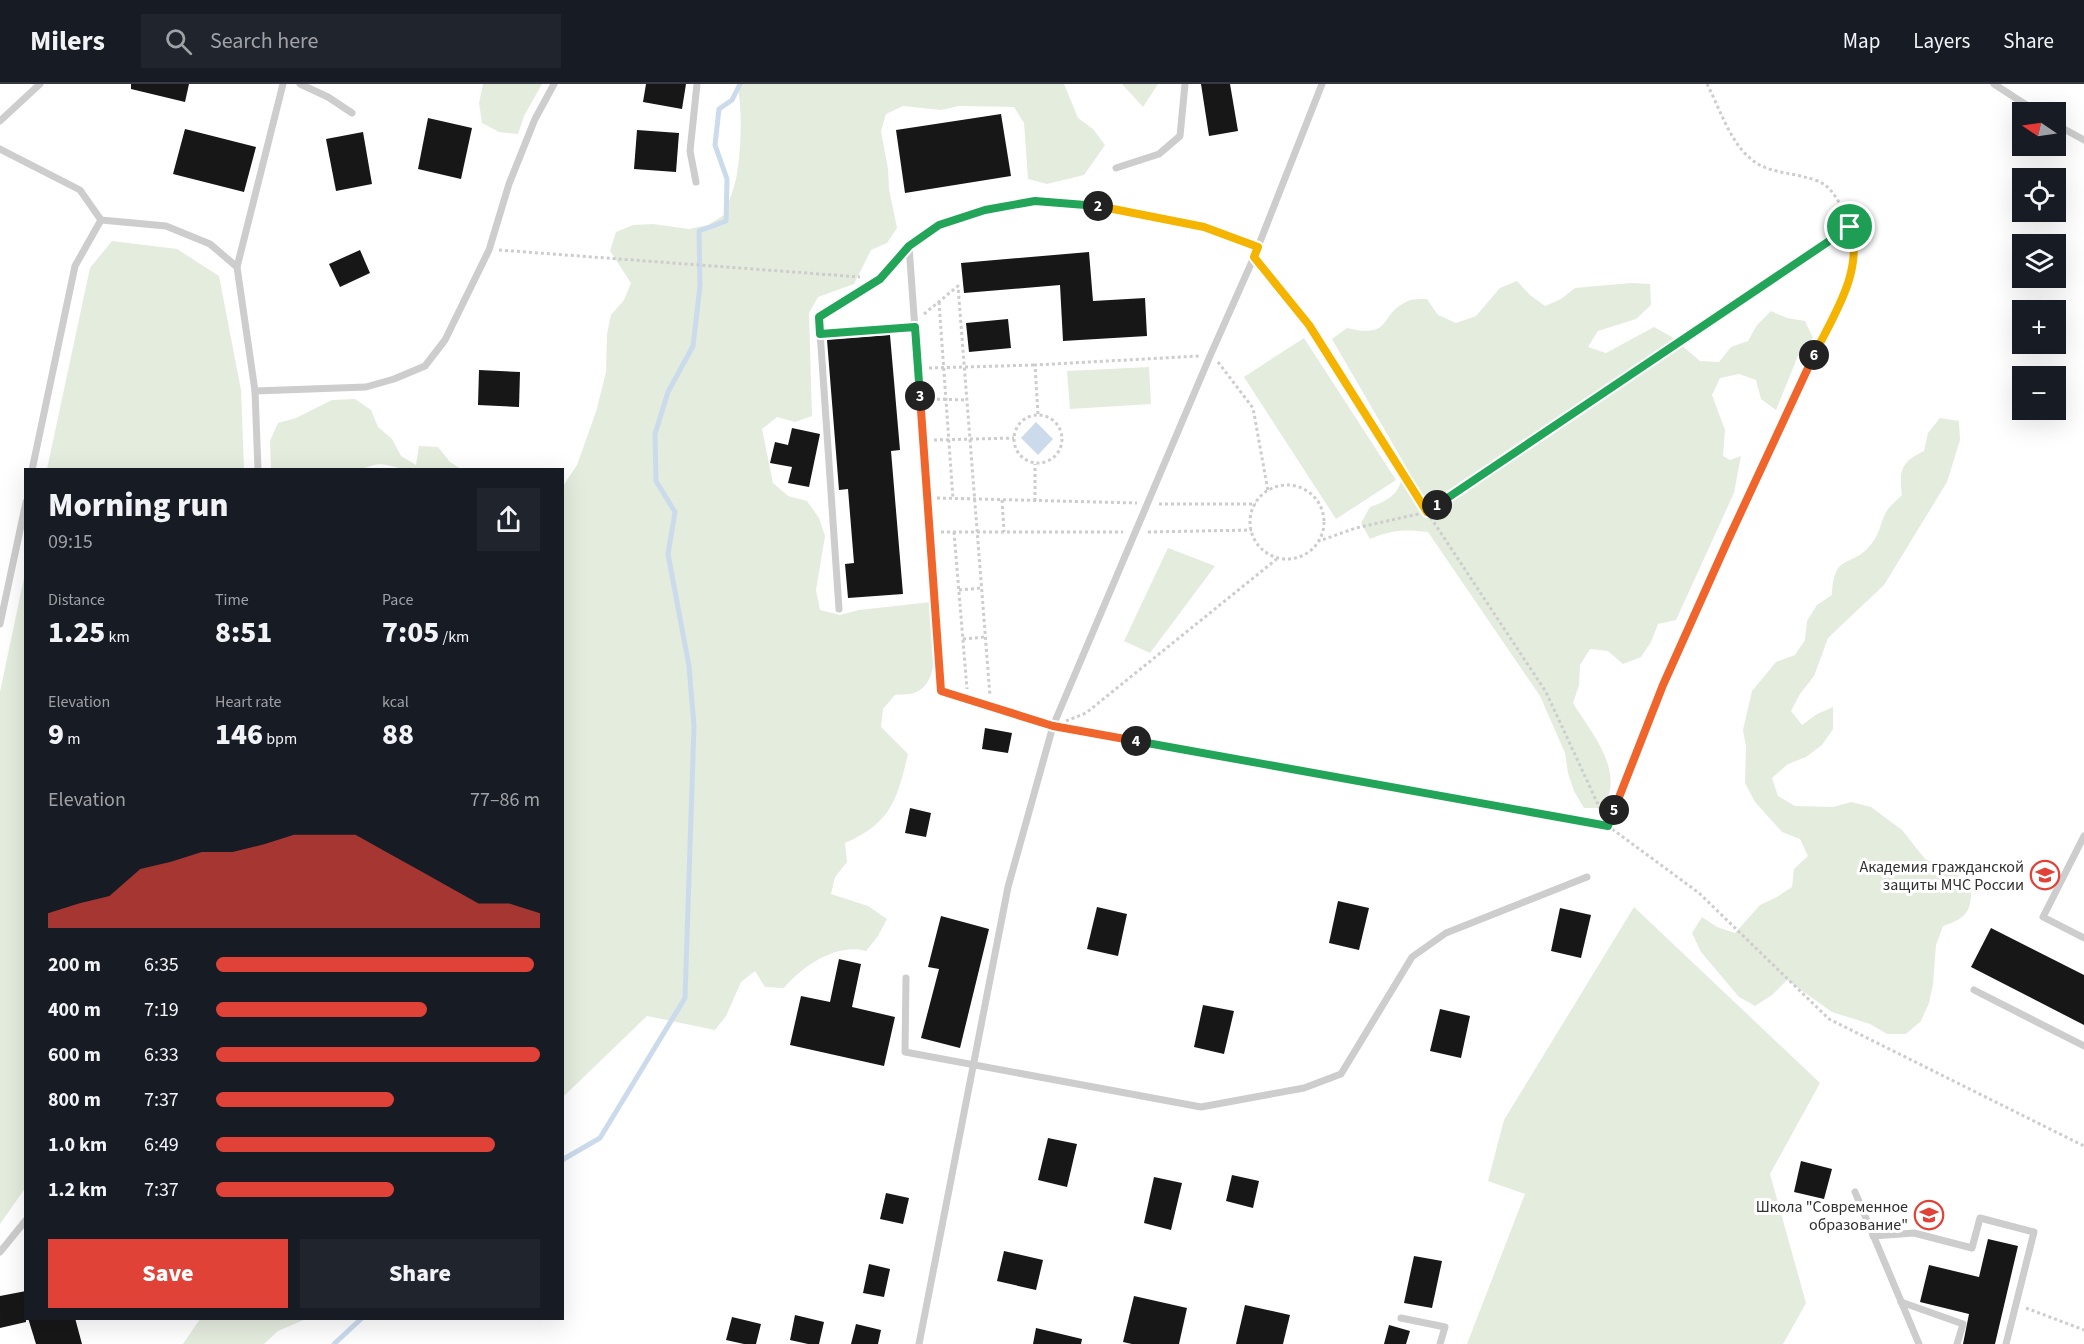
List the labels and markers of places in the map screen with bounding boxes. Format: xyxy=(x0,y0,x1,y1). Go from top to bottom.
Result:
pin: 2 xyxy=(1083,191,1113,221)
pin xyxy=(1824,201,1875,252)
pin: 6 xyxy=(1799,340,1829,370)
pin: 3 xyxy=(905,381,935,411)
pin: 1 xyxy=(1422,490,1452,520)
pin: 4 xyxy=(1121,726,1151,756)
pin: 5 xyxy=(1599,795,1629,825)
place label: Академия гражданской защиты МЧС России xyxy=(1860,856,2024,896)
school or university icon: Академия гражданской защиты МЧС России xyxy=(2029,859,2061,891)
place label: Школа "Современное образование" xyxy=(1756,1196,1908,1236)
school or university icon: Школа "Современное образование" xyxy=(1913,1199,1945,1231)

